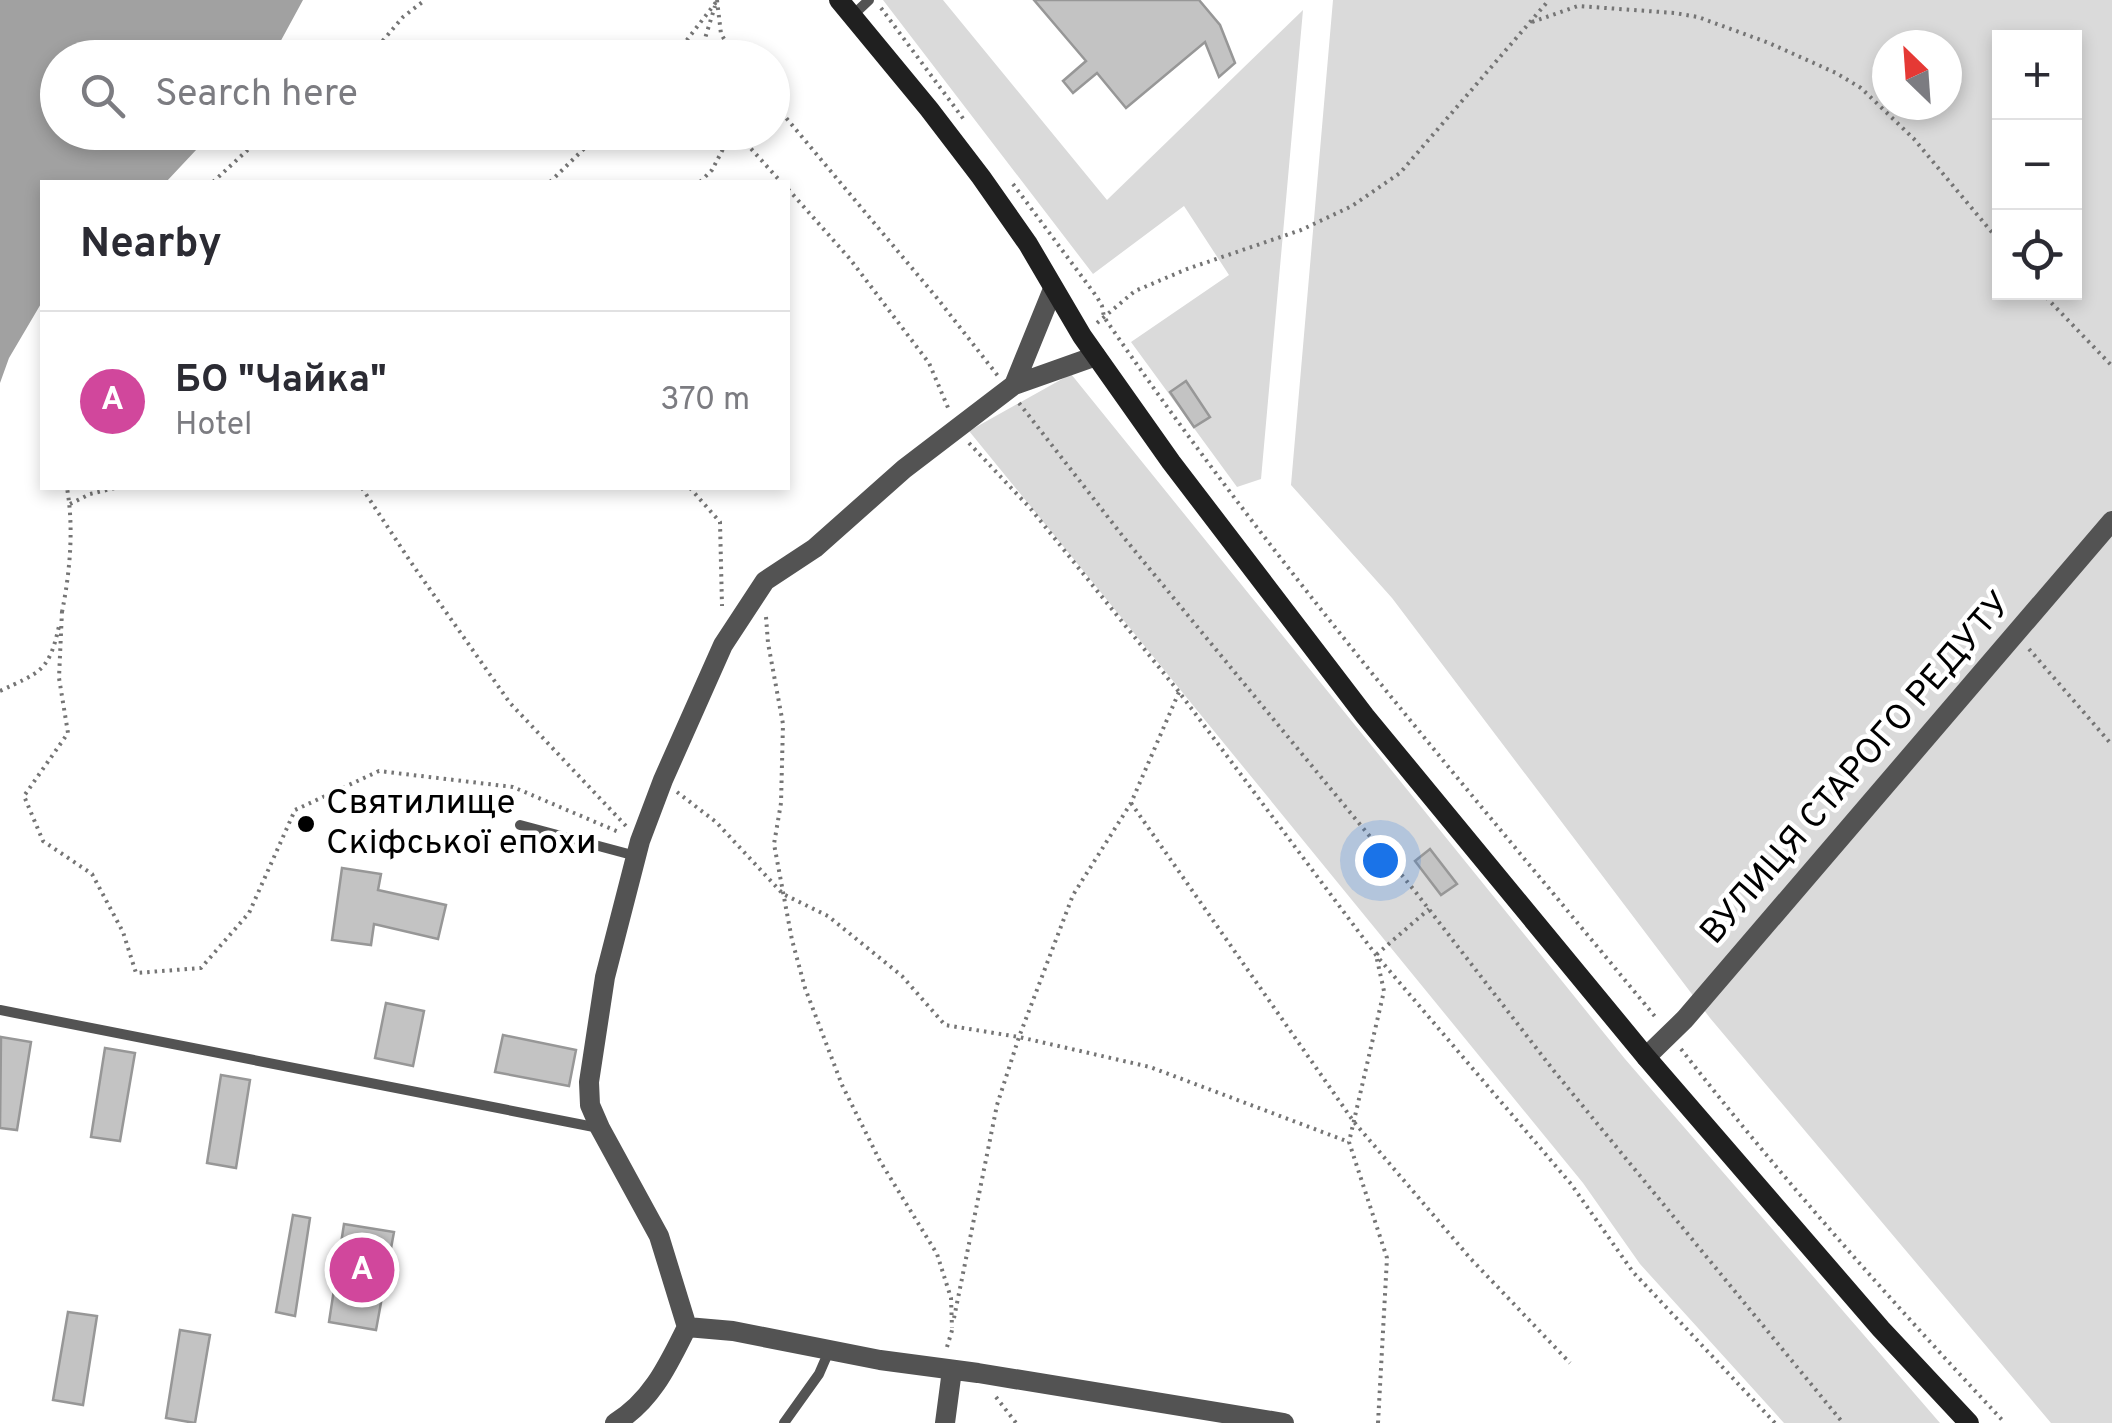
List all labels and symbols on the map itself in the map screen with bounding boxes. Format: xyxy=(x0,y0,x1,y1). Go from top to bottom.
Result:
north arrow xyxy=(1872,30,1962,120)
street label: ВУЛИЦЯ СТАРОГО РЕДУТУ xyxy=(1692,584,2022,954)
place label: Святилище Скіфської епохи xyxy=(326,782,597,866)
marker: Святилище Скіфської епохи xyxy=(295,813,317,835)
your location xyxy=(1355,835,1406,886)
pin: A xyxy=(330,1232,394,1308)

